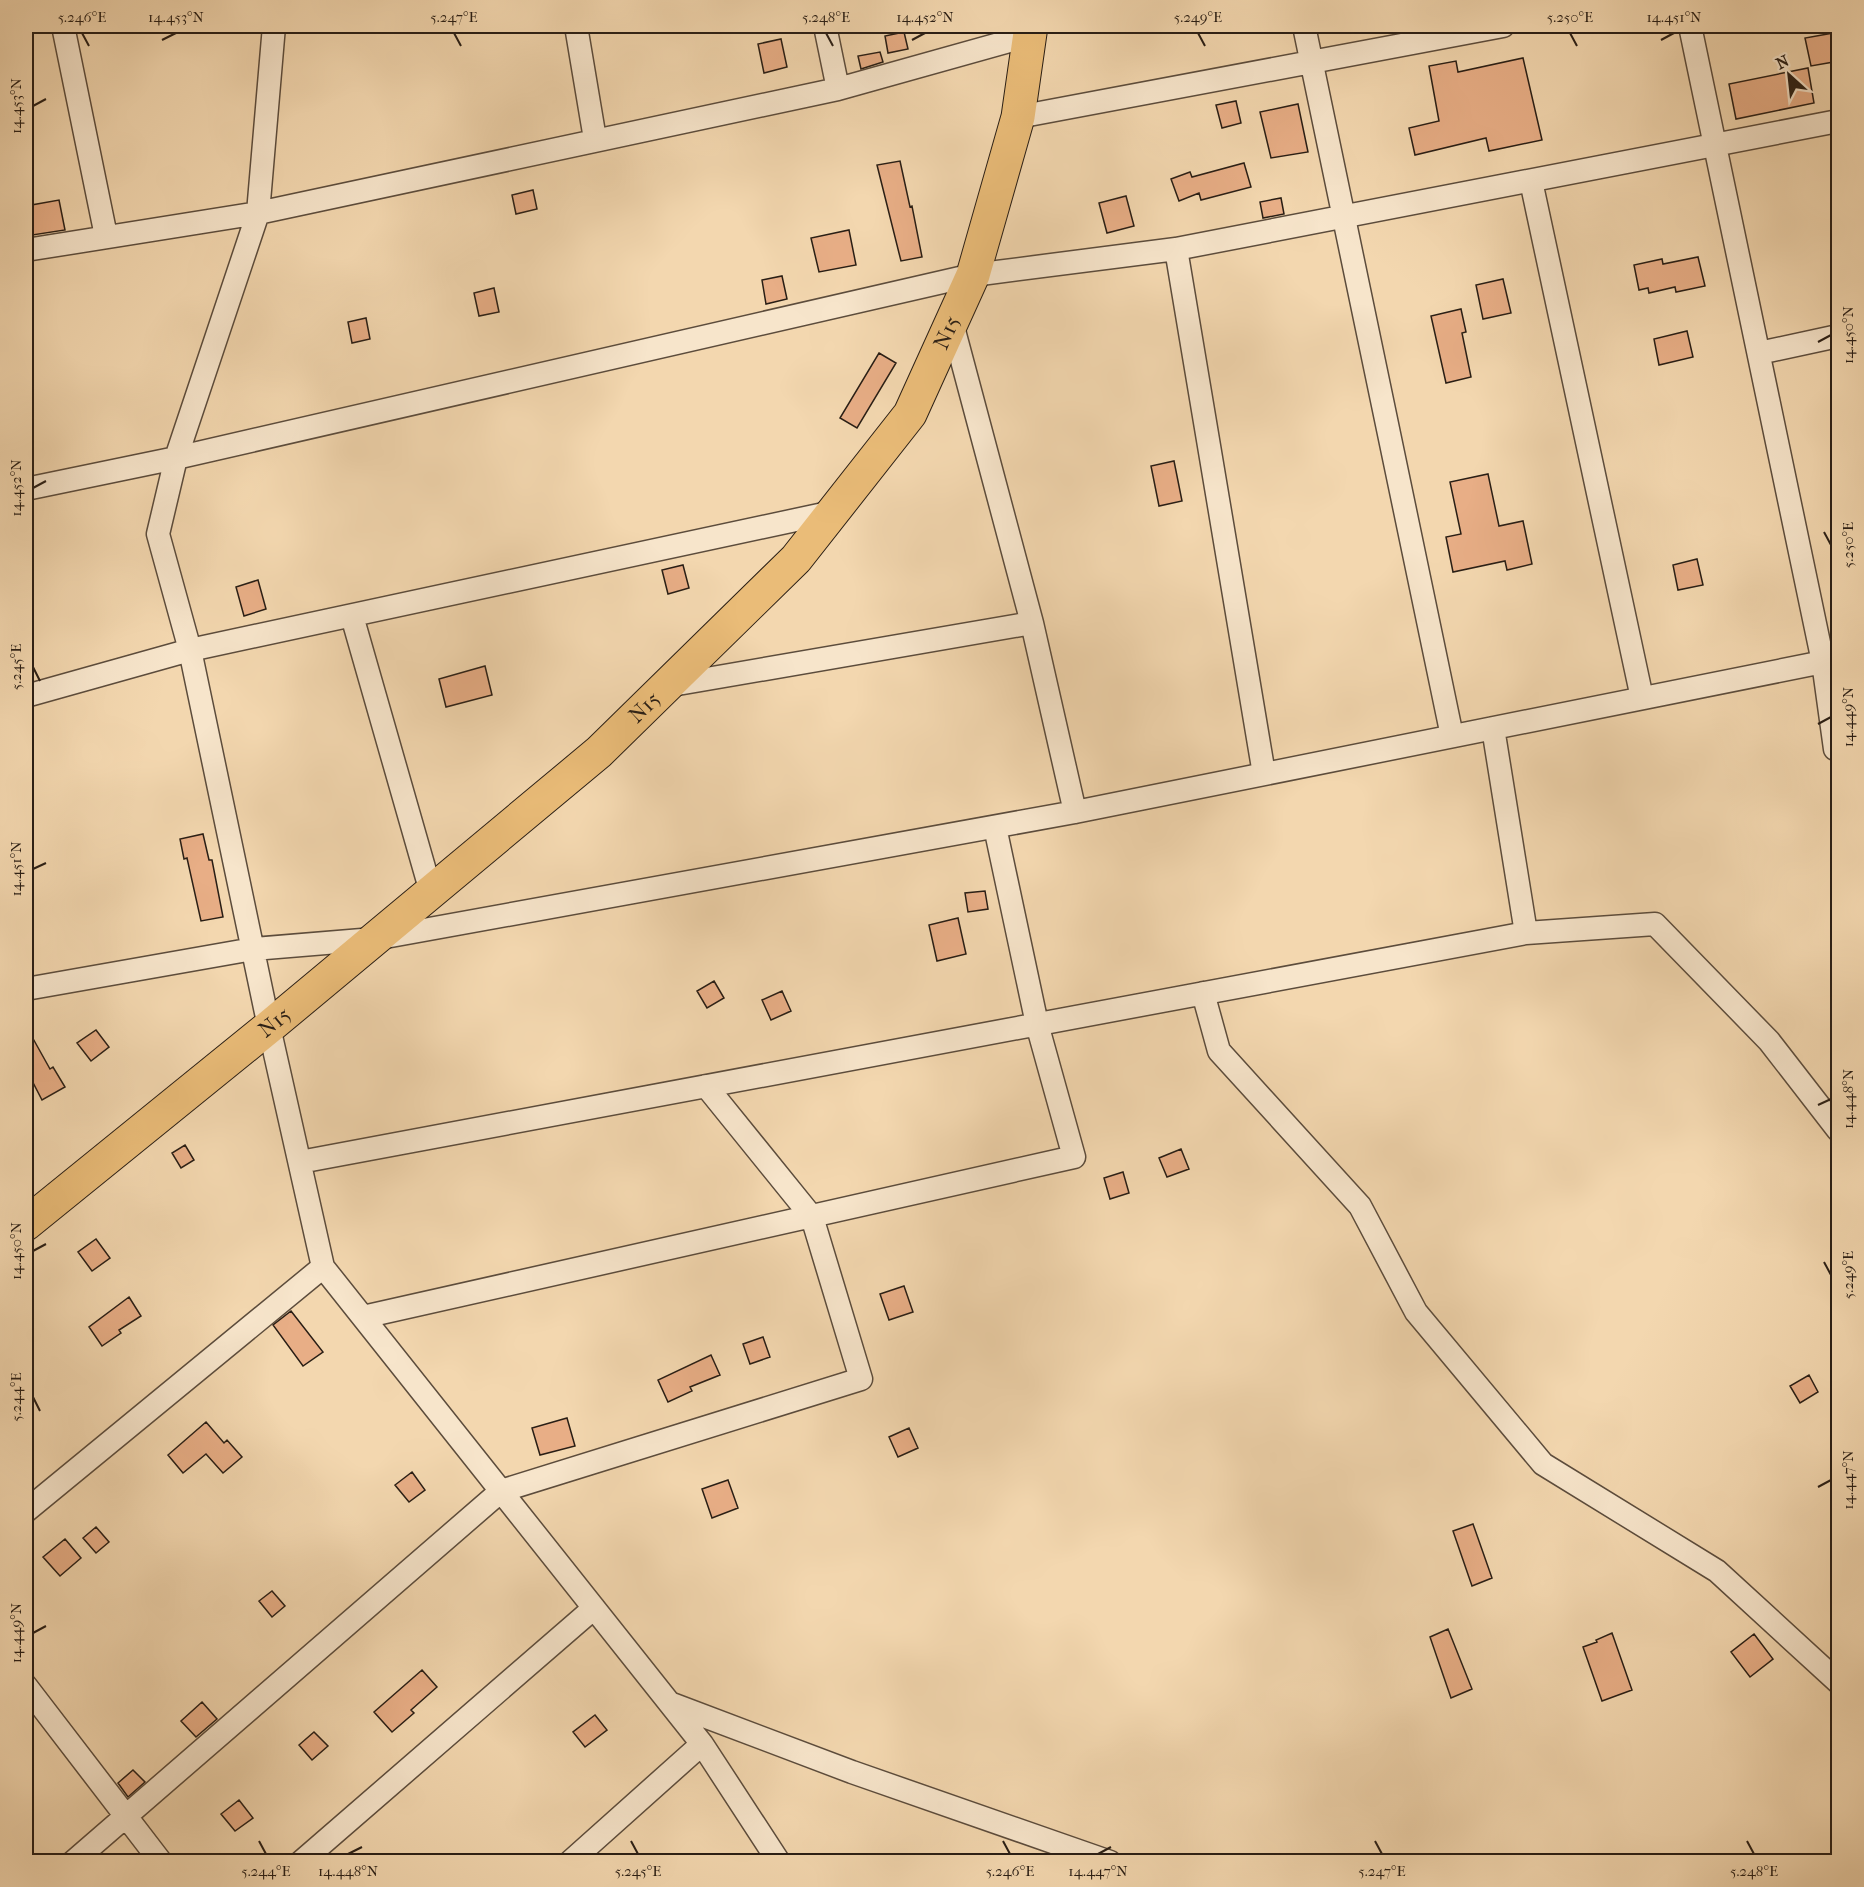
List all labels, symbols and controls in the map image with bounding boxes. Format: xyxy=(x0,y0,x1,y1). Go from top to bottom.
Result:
text: 5.246°E xyxy=(58,8,106,26)
text: 14.453°N xyxy=(148,8,205,26)
text: 5.247°E xyxy=(430,8,478,26)
text: 5.248°E xyxy=(802,8,850,26)
text: 14.452°N xyxy=(896,8,954,26)
text: 5.249°E xyxy=(1174,8,1222,26)
text: 5.250°E xyxy=(1547,8,1593,26)
text: 14.451°N xyxy=(1646,8,1702,26)
north arrow xyxy=(1759,45,1819,105)
text: N xyxy=(1773,50,1793,73)
text: 14.453°N xyxy=(7,77,25,134)
text: 14.450°N xyxy=(1839,305,1857,364)
street label: N15 xyxy=(928,312,966,353)
text: 14.452°N xyxy=(7,459,25,517)
text: 5.250°E xyxy=(1839,522,1857,568)
text: 5.245°E xyxy=(7,644,25,690)
street label: N15 xyxy=(623,686,666,729)
text: 14.449°N xyxy=(1839,686,1857,747)
text: 14.451°N xyxy=(7,841,25,897)
street label: N15 xyxy=(253,1002,296,1043)
text: 14.448°N xyxy=(1839,1068,1857,1129)
text: 14.450°N xyxy=(7,1221,25,1280)
text: 5.249°E xyxy=(1839,1251,1857,1299)
text: 5.244°E xyxy=(7,1372,25,1422)
text: 14.447°N xyxy=(1839,1450,1857,1510)
text: 14.449°N xyxy=(7,1602,25,1663)
text: 5.244°E xyxy=(241,1862,291,1880)
text: 14.448°N xyxy=(318,1862,379,1880)
text: 5.245°E xyxy=(615,1862,661,1880)
text: 5.246°E xyxy=(986,1862,1034,1880)
text: 14.447°N xyxy=(1068,1862,1128,1880)
text: 5.247°E xyxy=(1358,1862,1406,1880)
text: 5.248°E xyxy=(1730,1862,1778,1880)

